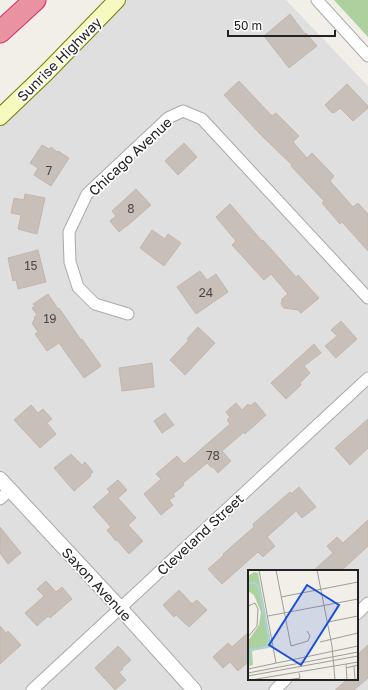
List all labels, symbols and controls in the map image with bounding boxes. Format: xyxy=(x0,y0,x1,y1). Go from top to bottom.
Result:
scale bar xyxy=(228,12,335,38)
street label: Sunrise Highway xyxy=(13,13,105,105)
text: 50 m xyxy=(234,18,262,33)
street label: Chicago Avenue xyxy=(85,113,175,199)
house number: 7 xyxy=(46,163,52,178)
house number: 8 xyxy=(127,201,135,216)
house number: 15 xyxy=(25,258,37,273)
house number: 24 xyxy=(199,285,213,300)
house number: 19 xyxy=(43,311,57,326)
house number: 78 xyxy=(206,448,220,463)
street label: Cleveland Street xyxy=(153,490,247,578)
street label: Saxon Avenue xyxy=(59,544,135,624)
inset map xyxy=(248,570,358,680)

